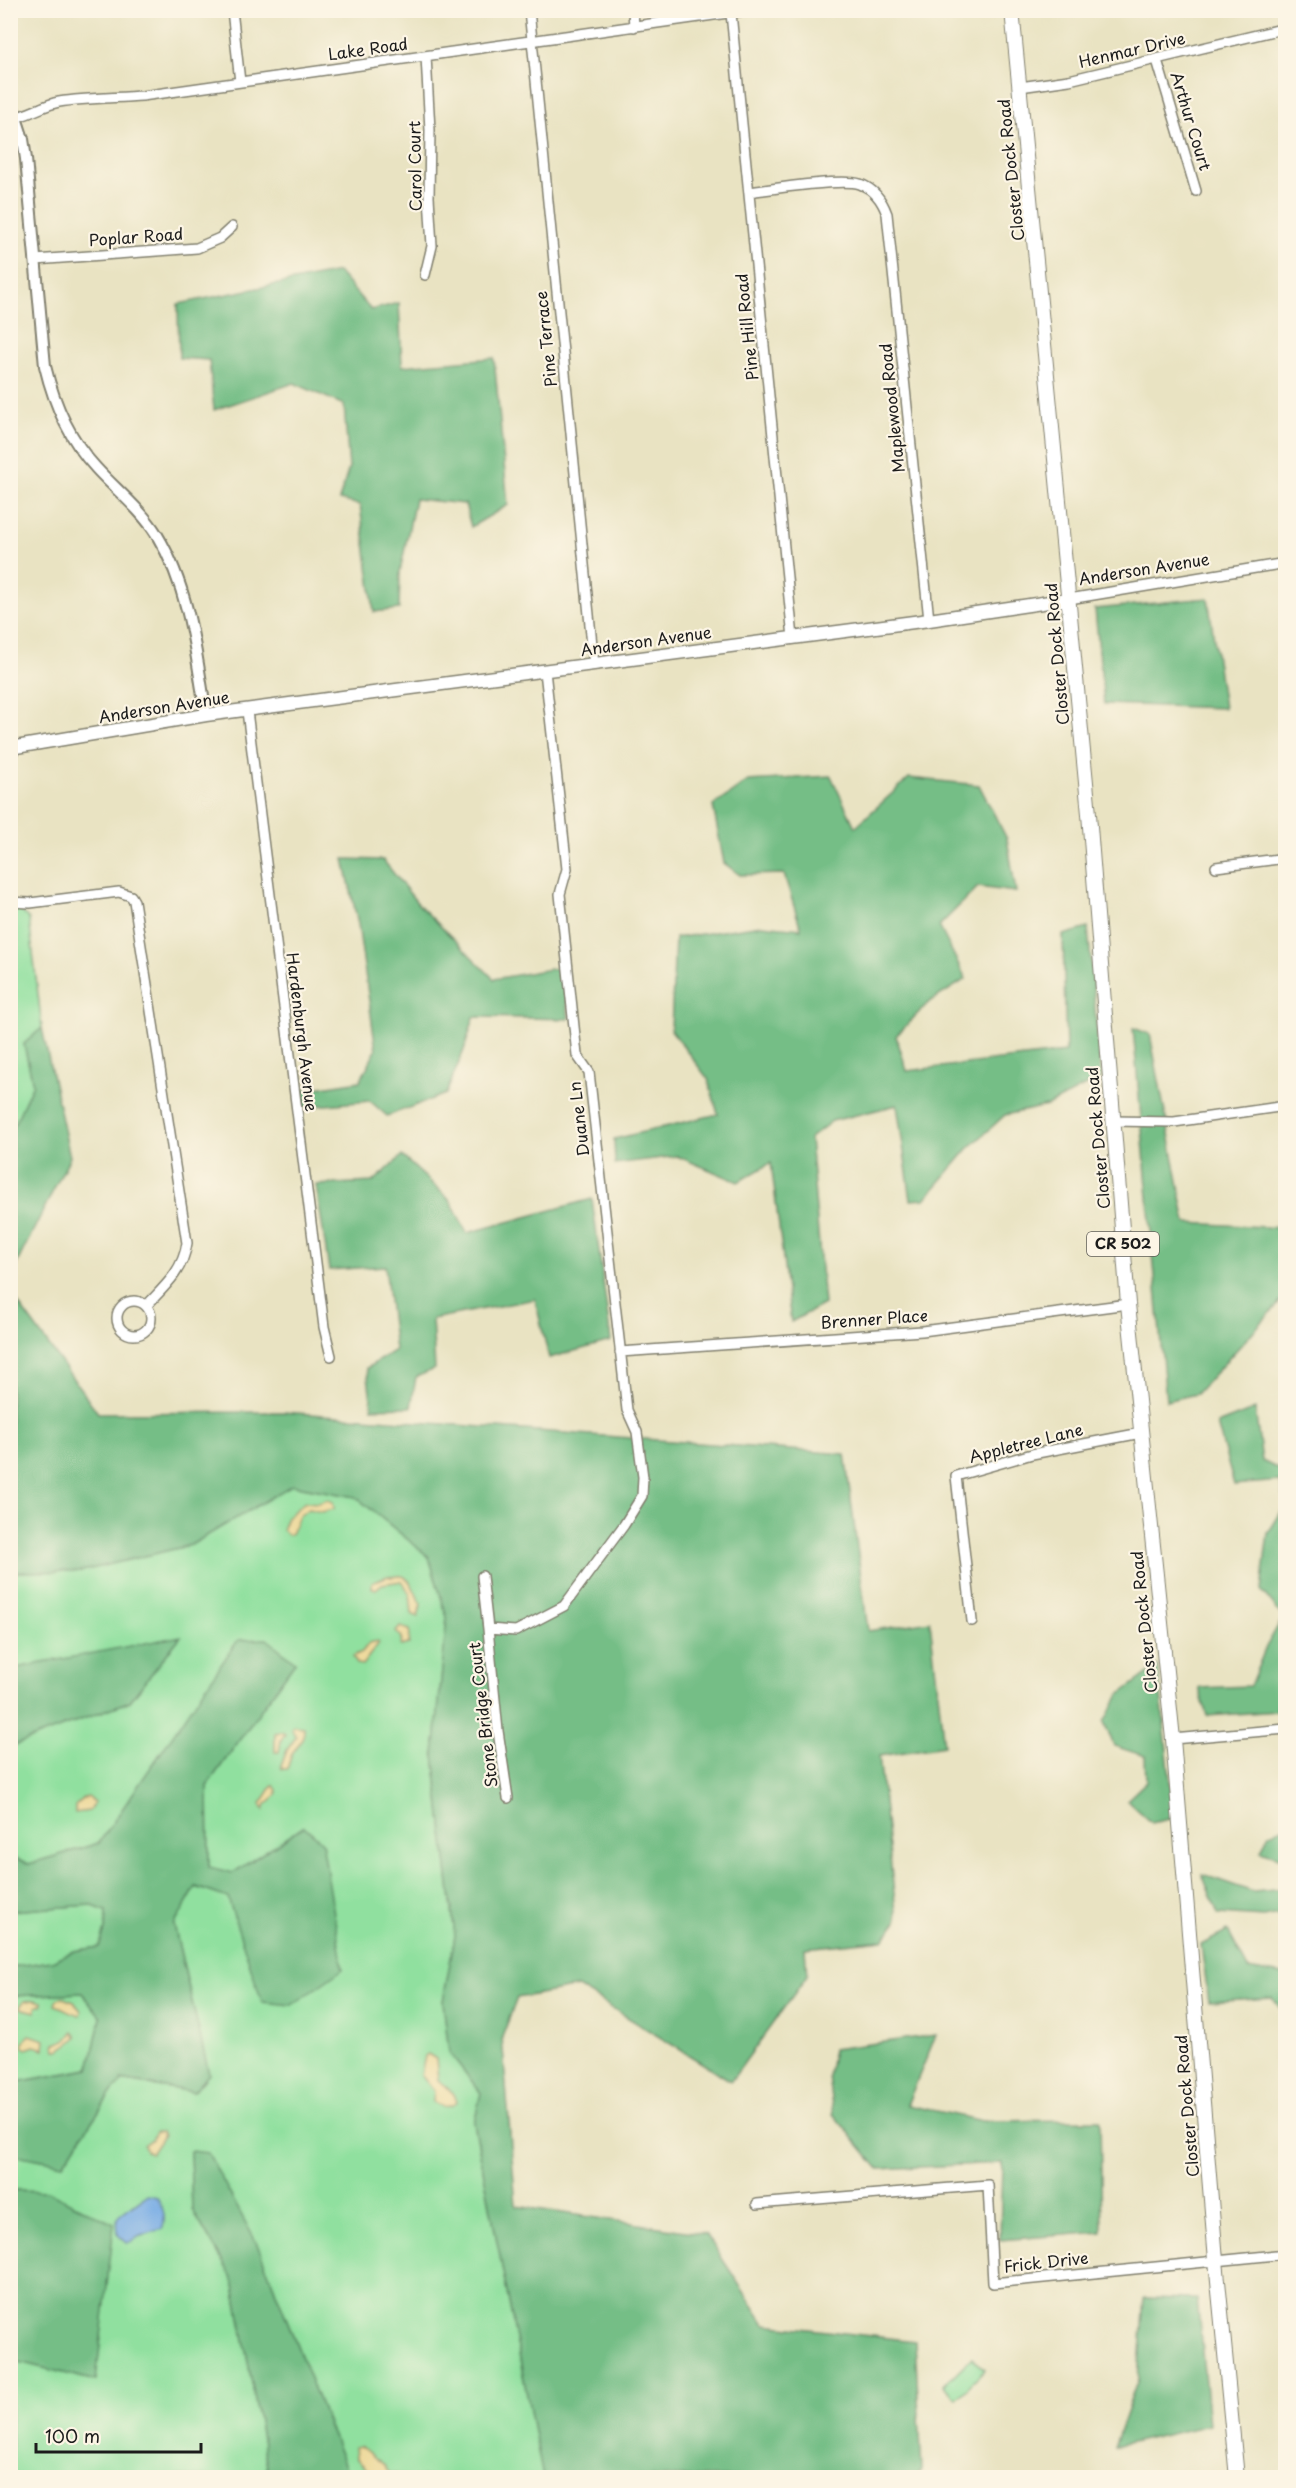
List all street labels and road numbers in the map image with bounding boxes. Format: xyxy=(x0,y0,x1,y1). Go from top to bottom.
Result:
street label: Henmar Drive xyxy=(1076,25,1188,73)
street label: Lake Road xyxy=(326,31,409,65)
street label: Arthur Court xyxy=(1166,68,1219,174)
street label: Closter Dock Road xyxy=(991,98,1029,242)
street label: Carol Court xyxy=(401,120,427,212)
street label: Poplar Road xyxy=(88,221,184,251)
street label: Pine Hill Road xyxy=(728,272,764,382)
street label: Pine Terrace xyxy=(528,290,562,388)
street label: Maplewood Road xyxy=(872,342,910,474)
street label: Anderson Avenue xyxy=(1077,546,1211,590)
street label: Closter Dock Road xyxy=(1038,582,1074,726)
street label: Anderson Avenue xyxy=(579,619,713,661)
street label: Anderson Avenue xyxy=(97,684,231,728)
street label: Hardenburgh Avenue xyxy=(281,951,325,1113)
street label: Closter Dock Road xyxy=(1079,1066,1115,1210)
street label: Duane Ln xyxy=(562,1080,595,1158)
road number: CR 502 xyxy=(1087,1232,1159,1256)
street label: Brenner Place xyxy=(820,1302,928,1334)
street label: Appletree Lane xyxy=(966,1416,1086,1468)
street label: Closter Dock Road xyxy=(1124,1550,1162,1694)
street label: Stone Bridge Court xyxy=(461,1641,503,1789)
street label: Closter Dock Road xyxy=(1168,2034,1204,2178)
street label: Frick Drive xyxy=(1002,2245,1089,2277)

